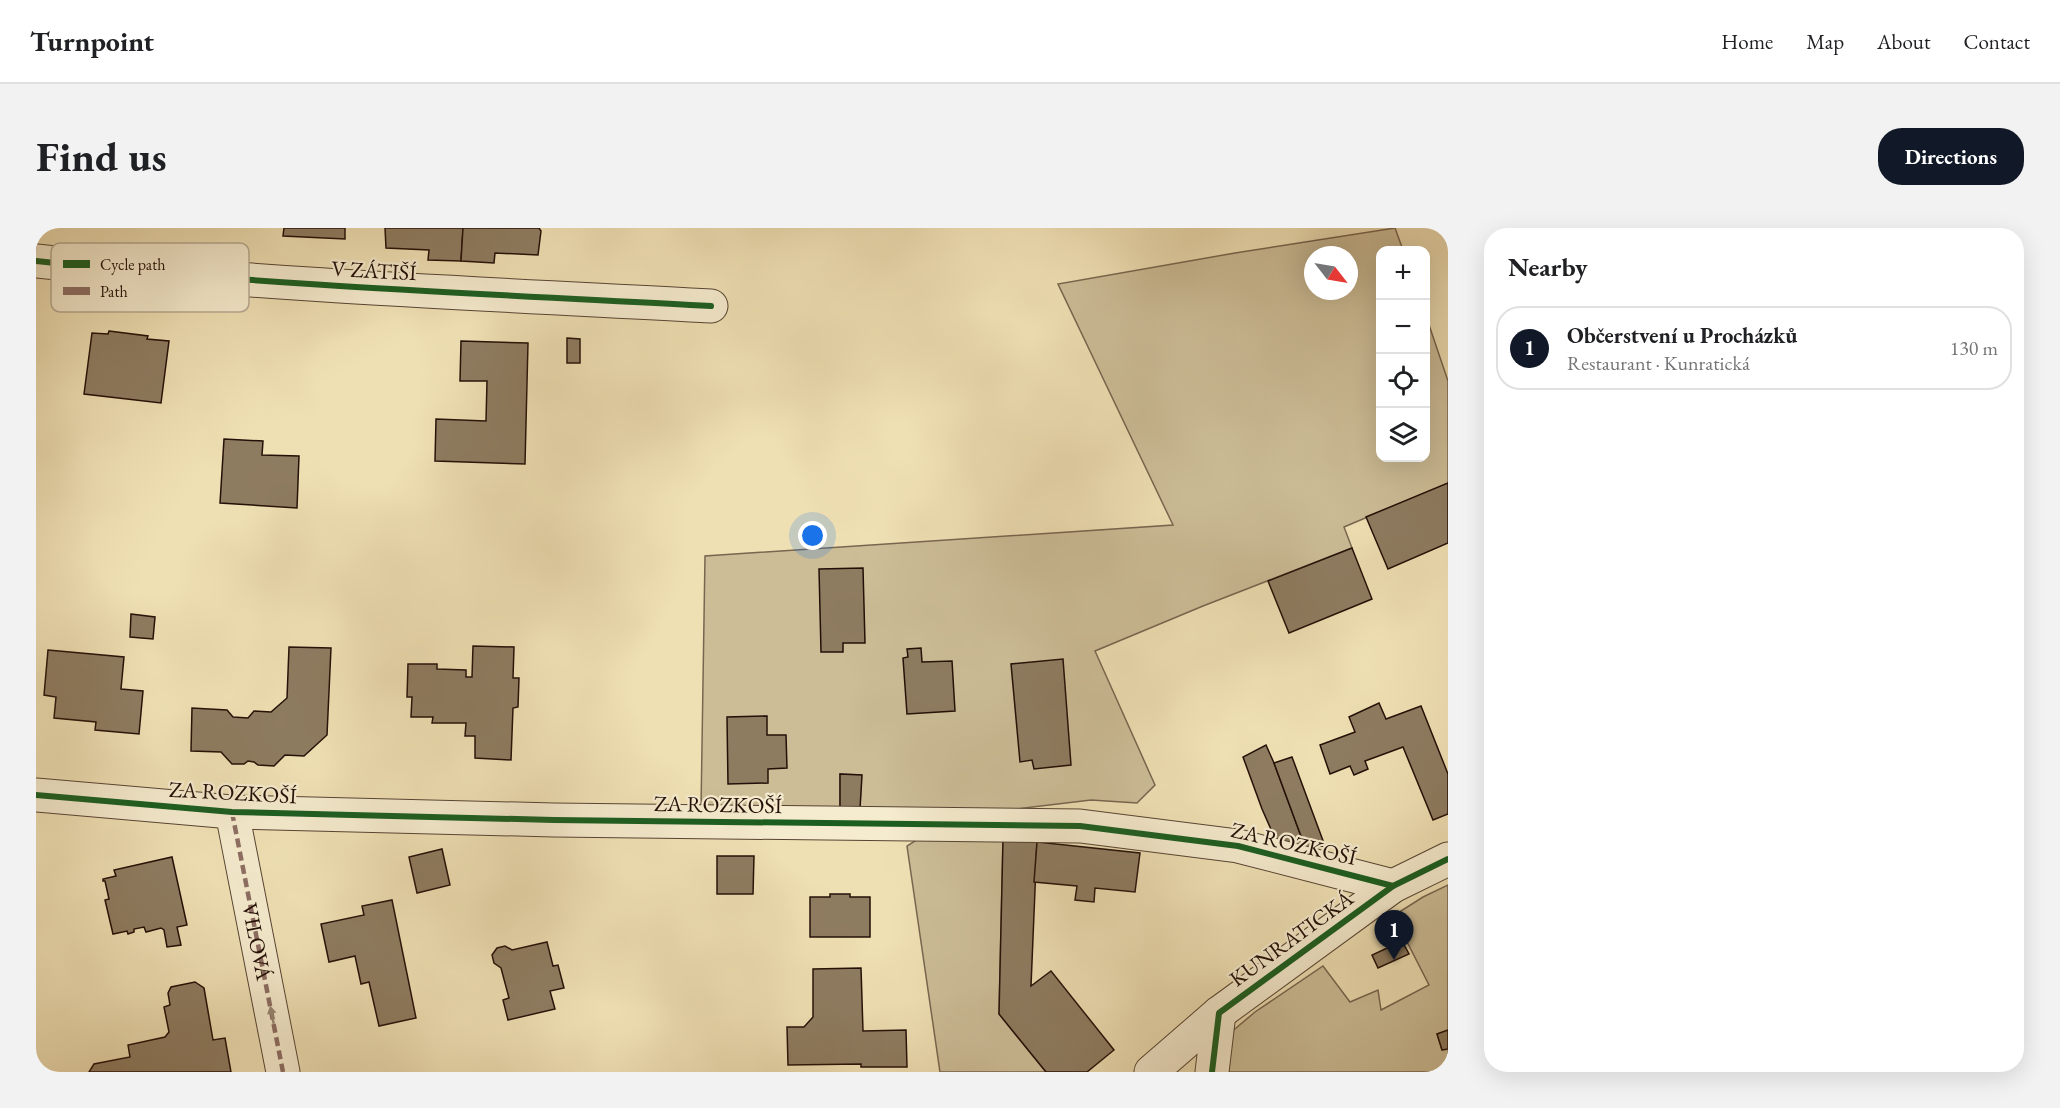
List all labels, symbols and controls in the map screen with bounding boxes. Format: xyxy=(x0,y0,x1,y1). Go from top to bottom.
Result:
text: Turnpoint xyxy=(30,23,154,59)
text: Home xyxy=(1721,28,1773,55)
text: Map xyxy=(1806,28,1844,55)
text: About xyxy=(1877,28,1930,55)
text: Contact xyxy=(1963,28,2030,55)
button: Directions xyxy=(1878,128,2024,185)
text: Find us xyxy=(36,129,167,184)
legend xyxy=(51,243,249,312)
north arrow xyxy=(1304,246,1358,300)
map controls xyxy=(1376,246,1430,462)
button: + xyxy=(1376,246,1430,300)
text: Nearby xyxy=(1508,250,1588,284)
text: Cycle path xyxy=(100,254,165,275)
street label: V ZÁTIŠÍ xyxy=(331,254,418,287)
text: Path xyxy=(100,281,128,302)
button: − xyxy=(1376,300,1430,354)
text: Občerstvení u Procházků xyxy=(1567,321,1797,350)
text: 1 xyxy=(1524,335,1535,361)
text: 130 m xyxy=(1950,335,1998,361)
text: Restaurant · Kunratická xyxy=(1567,350,1750,376)
button: locate xyxy=(1376,354,1430,408)
button: layers xyxy=(1376,408,1430,462)
your location xyxy=(798,521,827,550)
street label: ZA ROZKOŠÍ xyxy=(168,775,298,810)
street label: ZA ROZKOŠÍ xyxy=(654,789,783,820)
street label: ZA ROZKOŠÍ xyxy=(1228,815,1360,872)
street label: KUNRATICKÁ xyxy=(1224,883,1360,993)
street label: VILOVÁ xyxy=(235,900,279,984)
pin: 1 xyxy=(1374,910,1414,960)
one-way arrow xyxy=(267,1005,276,1024)

